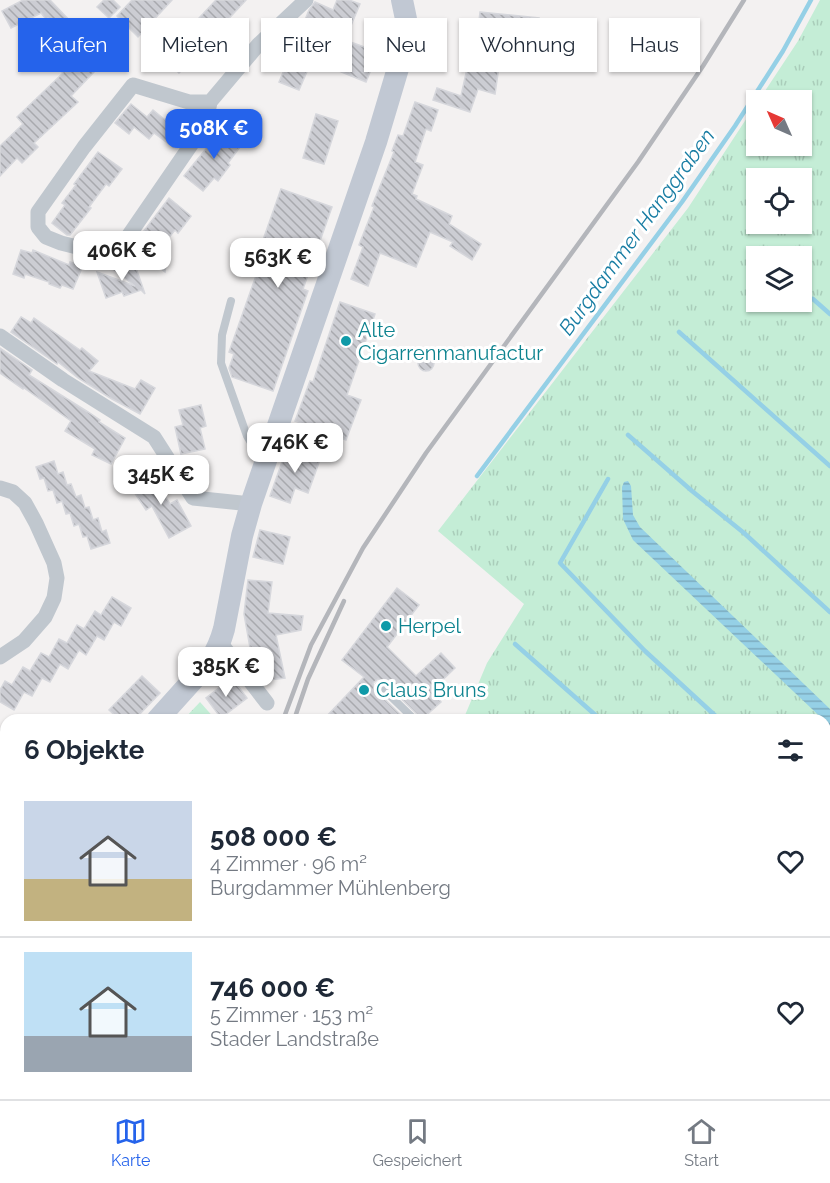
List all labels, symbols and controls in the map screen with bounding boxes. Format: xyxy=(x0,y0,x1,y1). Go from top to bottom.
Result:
chip: Kaufen xyxy=(18,18,129,72)
chip: Mieten xyxy=(141,18,249,72)
chip: Filter xyxy=(261,18,352,72)
chip: Neu xyxy=(364,18,447,72)
chip: Wohnung xyxy=(459,18,597,72)
chip: Haus xyxy=(609,18,700,72)
north arrow xyxy=(746,90,812,156)
map controls xyxy=(746,90,812,312)
pin: 508K € xyxy=(165,109,263,160)
text: 508K € xyxy=(179,116,249,140)
water label: Burgdammer Hanggraben xyxy=(553,124,720,340)
button: locate xyxy=(746,168,812,234)
pin: 406K € xyxy=(73,231,171,282)
text: 406K € xyxy=(87,238,157,262)
pin: 563K € xyxy=(229,238,327,289)
text: 563K € xyxy=(244,245,312,269)
button: layers xyxy=(746,246,812,312)
place label: Alte Cigarrenmanufactur xyxy=(358,318,543,365)
marker: Alte Cigarrenmanufactur xyxy=(339,334,353,348)
pin: 746K € xyxy=(246,423,344,474)
text: 746K € xyxy=(261,430,329,454)
pin: 345K € xyxy=(112,455,210,506)
text: 345K € xyxy=(127,462,195,486)
place label: Herpel xyxy=(398,614,461,638)
marker: Herpel xyxy=(379,619,393,633)
pin: 385K € xyxy=(177,647,275,698)
text: 385K € xyxy=(192,654,260,678)
place label: Claus Bruns xyxy=(376,678,486,702)
marker: Claus Bruns xyxy=(357,683,371,697)
icon: filters xyxy=(774,734,807,767)
text: 6 Objekte xyxy=(24,735,144,765)
text: 508 000 € xyxy=(210,822,337,852)
icon: home xyxy=(72,825,144,897)
icon: heart xyxy=(774,845,807,878)
text: 4 Zimmer · 96 m² xyxy=(210,852,367,876)
text: Burgdammer Mühlenberg xyxy=(210,876,451,900)
text: 746 000 € xyxy=(210,973,335,1003)
icon: home xyxy=(72,976,144,1048)
icon: heart xyxy=(774,996,807,1029)
text: 5 Zimmer · 153 m² xyxy=(210,1003,373,1027)
text: Stader Landstraße xyxy=(210,1027,379,1051)
tab: Karte xyxy=(111,1115,150,1170)
tab: Gespeichert xyxy=(372,1115,462,1170)
tab: Start xyxy=(684,1115,719,1170)

